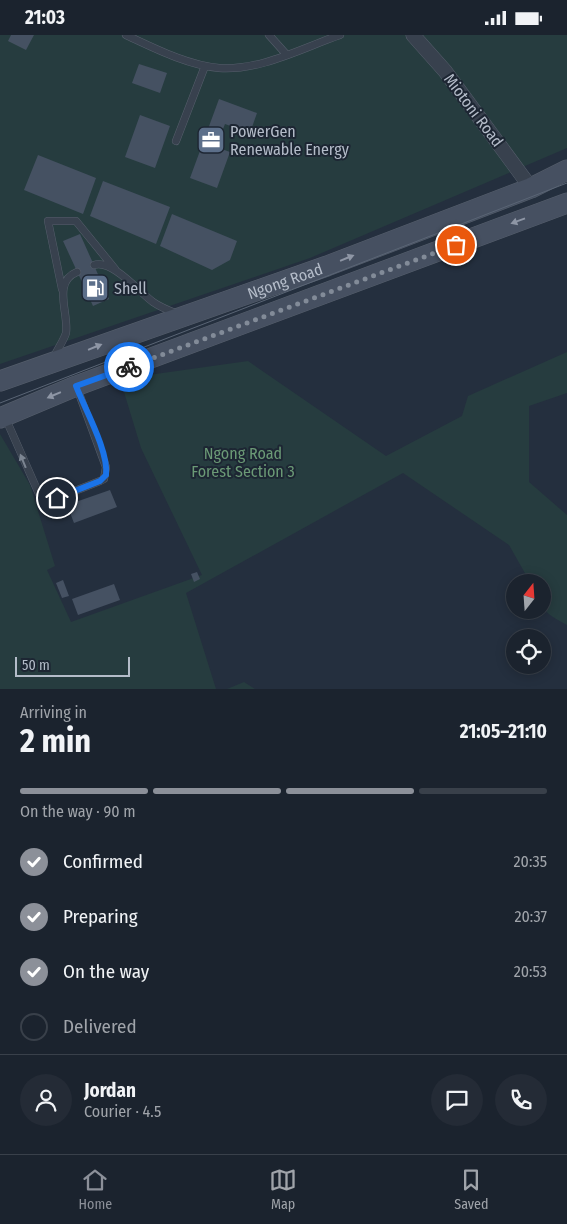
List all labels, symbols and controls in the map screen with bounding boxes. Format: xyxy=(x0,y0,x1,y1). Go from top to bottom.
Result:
text: 21:03 xyxy=(25,6,65,29)
street label: Miotoni Road xyxy=(440,70,507,151)
place label: PowerGen Renewable Energy xyxy=(230,122,350,159)
office icon: PowerGen Renewable Energy xyxy=(196,125,226,155)
one-way arrow xyxy=(511,218,525,226)
pin xyxy=(435,224,477,266)
icon: bag xyxy=(442,231,470,259)
one-way arrow xyxy=(340,253,354,261)
street label: Ngong Road xyxy=(245,259,325,303)
fuel station icon: Shell xyxy=(80,273,110,303)
place label: Shell xyxy=(114,279,147,298)
courier xyxy=(104,342,154,392)
one-way arrow xyxy=(88,343,102,351)
icon: bike xyxy=(115,353,143,381)
one-way arrow xyxy=(47,391,61,399)
park label: Ngong Road Forest Section 3 xyxy=(191,444,295,481)
one-way arrow xyxy=(19,454,27,469)
pin xyxy=(36,477,78,519)
icon: home xyxy=(43,484,71,512)
north arrow xyxy=(506,574,551,619)
map controls xyxy=(506,574,551,674)
button: locate xyxy=(506,629,551,674)
scale bar xyxy=(15,654,130,677)
text: 50 m xyxy=(22,657,50,674)
text: Arriving in xyxy=(20,703,87,722)
text: 21:05–21:10 xyxy=(460,720,547,743)
text: 2 min xyxy=(20,722,91,760)
text: On the way · 90 m xyxy=(20,802,136,821)
icon: check xyxy=(20,848,48,876)
text: Confirmed xyxy=(63,850,143,873)
text: 20:35 xyxy=(514,852,547,871)
icon: check xyxy=(20,903,48,931)
text: Preparing xyxy=(63,905,138,928)
text: 20:37 xyxy=(514,907,547,926)
icon: check xyxy=(20,958,48,986)
text: On the way xyxy=(63,960,149,983)
text: 20:53 xyxy=(514,962,547,981)
text: Delivered xyxy=(63,1015,137,1038)
button: person xyxy=(20,1074,72,1126)
button: chat xyxy=(431,1074,483,1126)
button: phone xyxy=(495,1074,547,1126)
text: Jordan xyxy=(84,1079,136,1102)
text: Courier · 4.5 xyxy=(84,1102,161,1121)
tab: Home xyxy=(79,1166,112,1213)
tab: Map xyxy=(269,1166,297,1213)
tab: Saved xyxy=(454,1166,488,1213)

